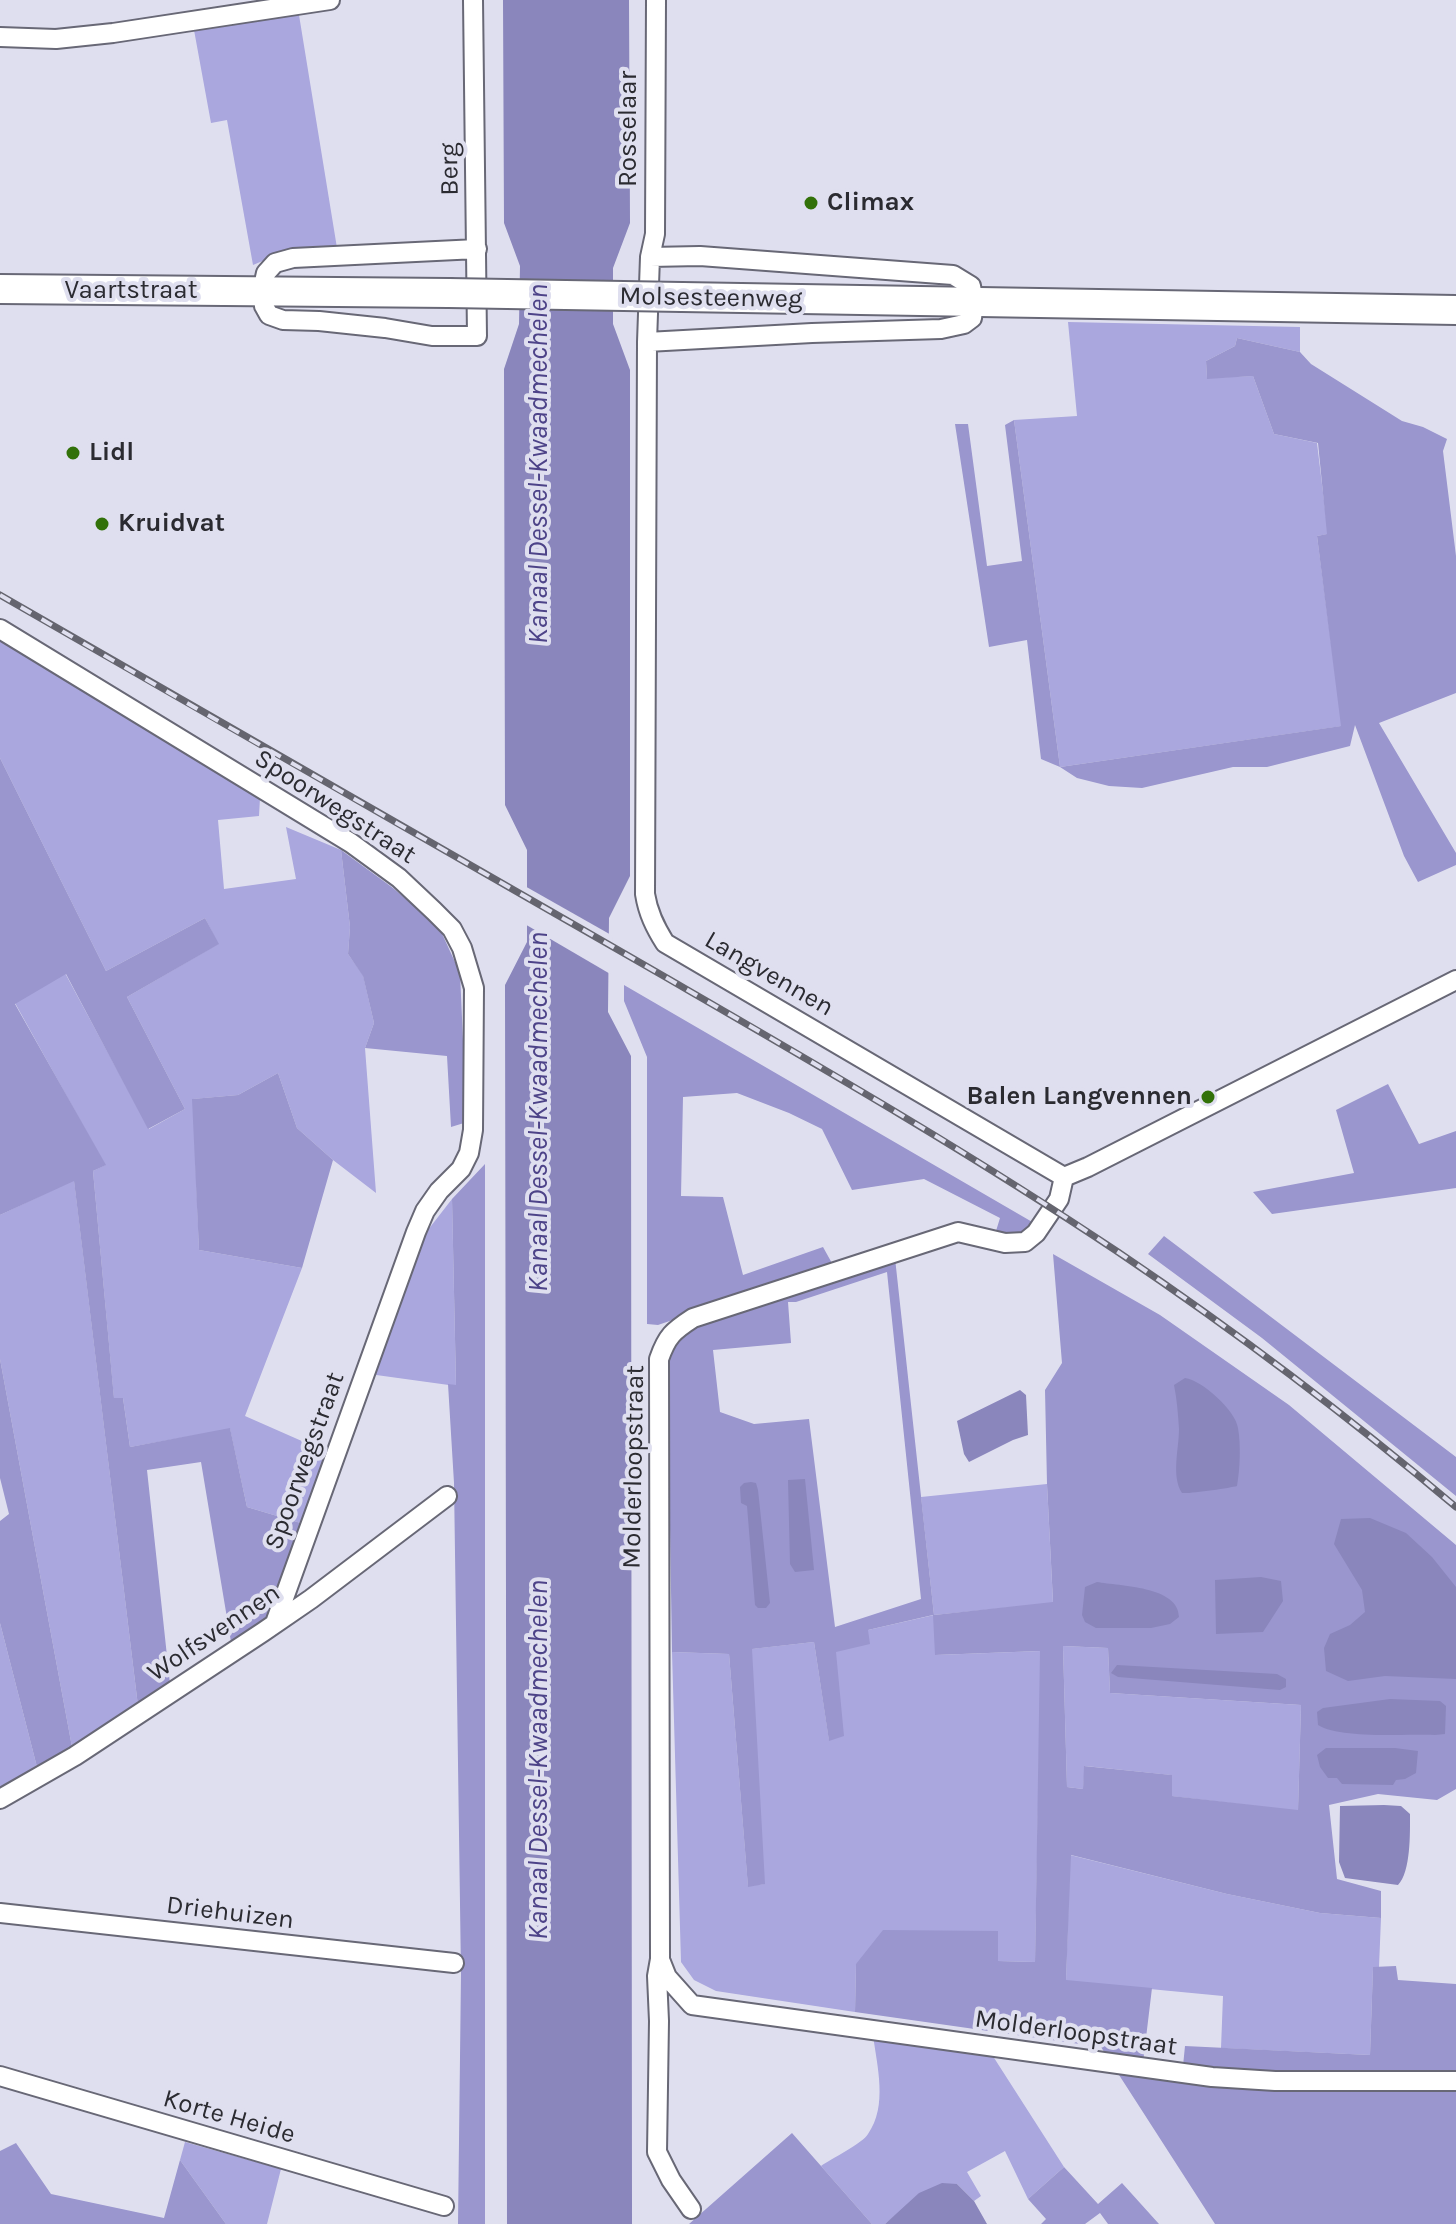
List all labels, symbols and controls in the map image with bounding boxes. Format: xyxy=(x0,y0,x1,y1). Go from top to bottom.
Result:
street label: Rosselaar xyxy=(613,71,645,187)
street label: Berg xyxy=(434,142,466,196)
place label: Climax xyxy=(827,187,914,219)
marker: Climax xyxy=(802,194,820,212)
street label: Vaartstraat xyxy=(65,275,197,307)
street label: Molsesteenweg xyxy=(619,281,803,315)
water label: Kanaal Dessel-Kwaadmechelen xyxy=(522,284,556,644)
place label: Lidl xyxy=(89,437,134,469)
marker: Lidl xyxy=(64,444,82,462)
place label: Kruidvat xyxy=(118,508,225,540)
marker: Kruidvat xyxy=(93,515,111,533)
street label: Spoorwegstraat xyxy=(248,743,422,871)
street label: Langvennen xyxy=(699,925,839,1023)
water label: Kanaal Dessel-Kwaadmechelen xyxy=(522,932,556,1292)
place label: Balen Langvennen xyxy=(966,1081,1192,1113)
marker: Balen Langvennen xyxy=(1199,1088,1217,1106)
street label: Molderloopstraat xyxy=(617,1365,651,1569)
street label: Spoorwegstraat xyxy=(258,1368,352,1554)
street label: Wolfsvennen xyxy=(142,1577,286,1689)
water label: Kanaal Dessel-Kwaadmechelen xyxy=(522,1580,556,1940)
street label: Driehuizen xyxy=(164,1890,296,1936)
street label: Molderloopstraat xyxy=(973,2003,1179,2063)
street label: Korte Heide xyxy=(159,2083,299,2151)

